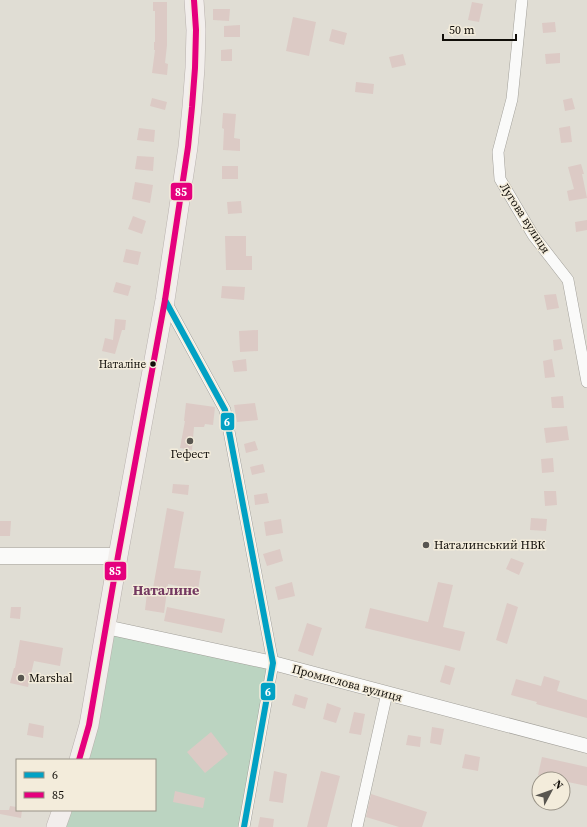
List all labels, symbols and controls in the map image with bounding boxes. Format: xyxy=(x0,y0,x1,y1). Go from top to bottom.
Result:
scale bar xyxy=(443,16,516,42)
text: 50 m xyxy=(449,22,475,38)
street label: Лугова вулиця xyxy=(496,179,554,257)
line badge: 85 xyxy=(170,182,193,201)
text: 85 xyxy=(175,185,187,200)
place label: Наталіне xyxy=(99,357,146,372)
marker: Наталіне xyxy=(148,359,158,369)
line badge: 6 xyxy=(220,412,235,431)
text: 6 xyxy=(224,415,230,430)
marker: Гефест xyxy=(185,436,195,446)
place label: Гефест xyxy=(170,446,210,462)
place label: Наталинський НВК xyxy=(434,537,545,553)
marker: Наталинський НВК xyxy=(421,540,431,550)
line badge: 85 xyxy=(104,561,127,581)
text: 85 xyxy=(109,564,121,579)
district label: Наталине xyxy=(133,580,199,600)
street label: Промислова вулиця xyxy=(290,661,404,705)
place label: Marshal xyxy=(29,670,73,686)
marker: Marshal xyxy=(16,673,26,683)
line badge: 6 xyxy=(260,682,276,701)
text: 6 xyxy=(265,685,271,700)
legend xyxy=(16,759,156,811)
text: 6 xyxy=(52,767,58,783)
north arrow xyxy=(531,771,571,811)
text: N xyxy=(550,777,566,793)
text: 85 xyxy=(52,787,64,803)

